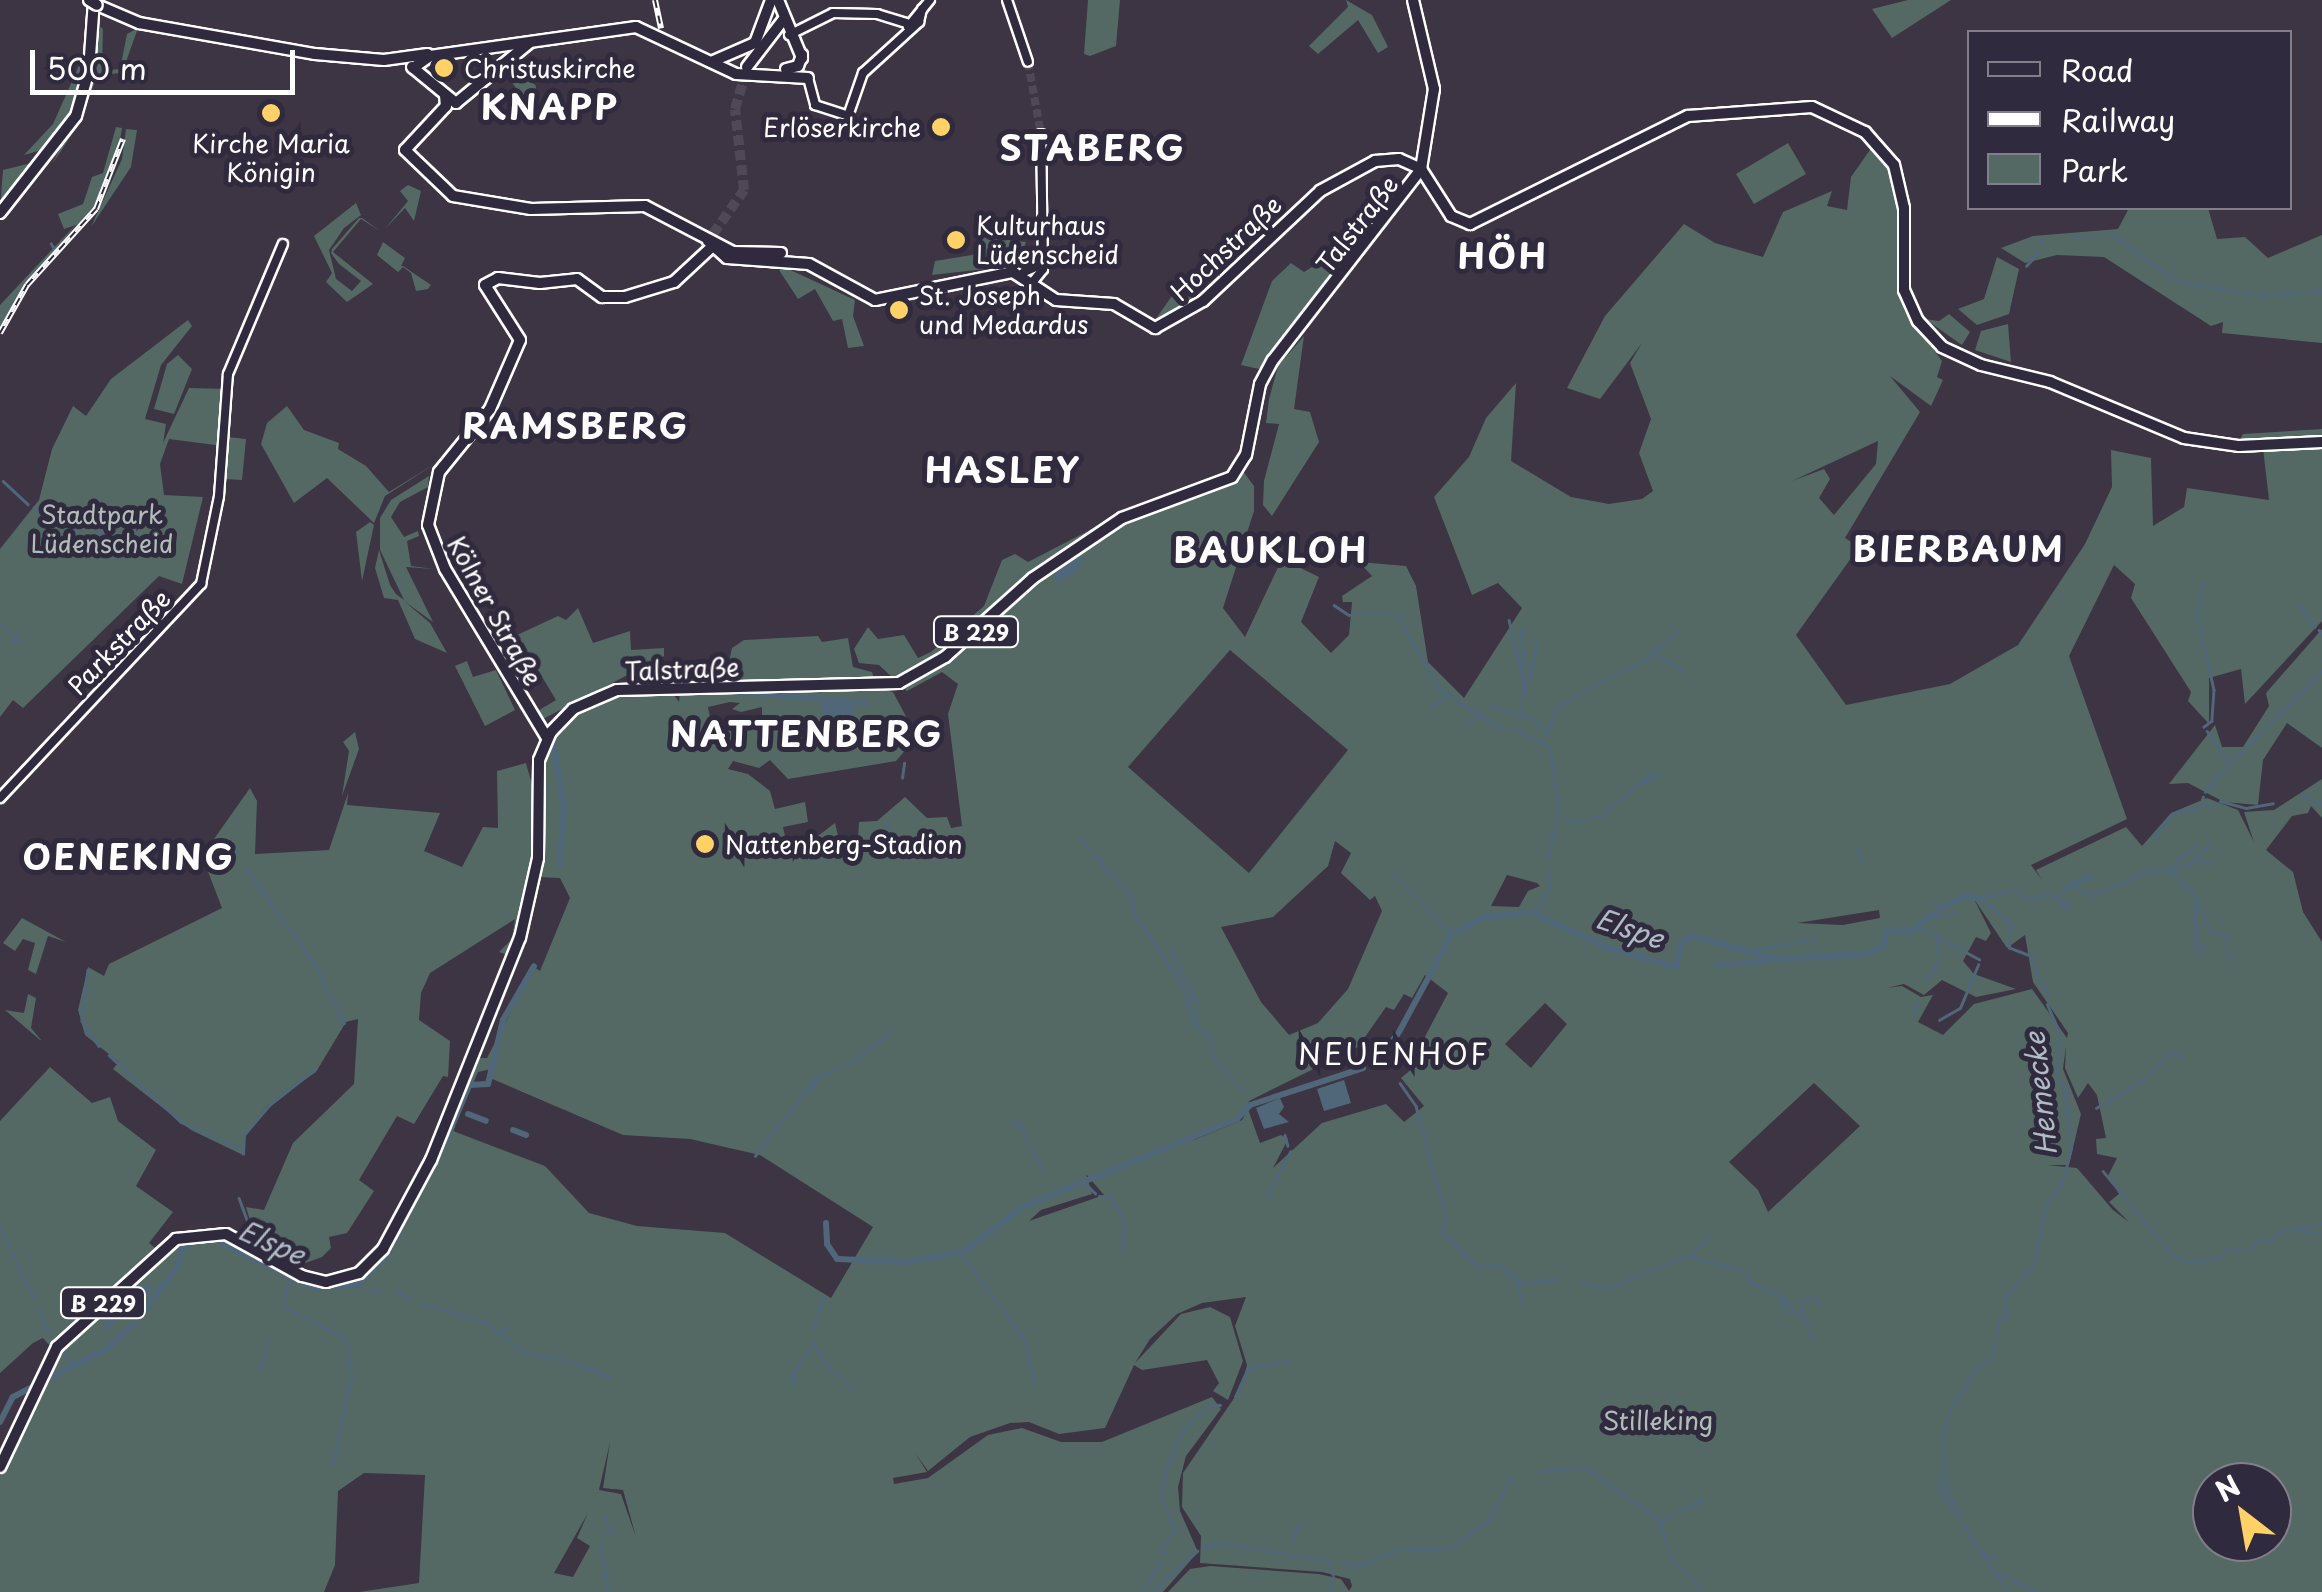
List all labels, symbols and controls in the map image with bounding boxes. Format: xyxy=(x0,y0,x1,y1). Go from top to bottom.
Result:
scale bar xyxy=(35,30,300,92)
legend xyxy=(1967,30,2292,210)
text: 500 m xyxy=(47,45,147,90)
text: Road xyxy=(2061,47,2134,92)
place label: Christuskirche xyxy=(464,53,636,83)
marker: Christuskirche xyxy=(433,57,455,79)
district label: KNAPP xyxy=(481,85,619,127)
text: Railway xyxy=(2061,97,2175,142)
marker: Kirche Maria Königin xyxy=(260,102,282,124)
place label: Erlöserkirche xyxy=(763,112,921,142)
marker: Erlöserkirche xyxy=(930,116,952,138)
district label: STABERG xyxy=(1000,126,1186,168)
place label: Kirche Maria Königin xyxy=(193,129,349,188)
text: Park xyxy=(2061,147,2128,192)
street label: Talstraße xyxy=(1310,170,1404,278)
street label: Hochstraße xyxy=(1165,189,1287,307)
place label: Kulturhaus Lüdenscheid xyxy=(976,211,1119,270)
marker: Kulturhaus Lüdenscheid xyxy=(945,229,967,251)
district label: HÖH xyxy=(1457,234,1549,276)
place label: St. Joseph und Medardus xyxy=(919,281,1088,340)
marker: St. Joseph und Medardus xyxy=(888,299,910,321)
district label: RAMSBERG xyxy=(461,404,691,446)
district label: HASLEY xyxy=(924,448,1082,490)
park label: Stadtpark Lüdenscheid xyxy=(30,500,174,559)
district label: BIERBAUM xyxy=(1854,527,2064,569)
district label: BAUKLOH xyxy=(1173,528,1369,570)
street label: Kölner Straße xyxy=(441,530,549,692)
street label: Parkstraße xyxy=(62,583,176,701)
road number: B 229 xyxy=(931,615,1021,649)
street label: Talstraße xyxy=(624,652,740,686)
district label: NATTENBERG xyxy=(672,712,942,754)
place label: Nattenberg-Stadion xyxy=(725,829,962,859)
marker: Nattenberg-Stadion xyxy=(694,833,716,855)
district label: OENEKING xyxy=(23,835,235,877)
water label: Elspe xyxy=(1592,901,1668,955)
water label: Hemecke xyxy=(2017,1031,2063,1157)
district label: NEUENHOF xyxy=(1298,1035,1490,1071)
water label: Elspe xyxy=(234,1213,310,1271)
road number: B 229 xyxy=(58,1286,148,1320)
park label: Stilleking xyxy=(1603,1405,1713,1435)
north arrow xyxy=(2192,1462,2292,1562)
text: N xyxy=(2207,1463,2248,1512)

